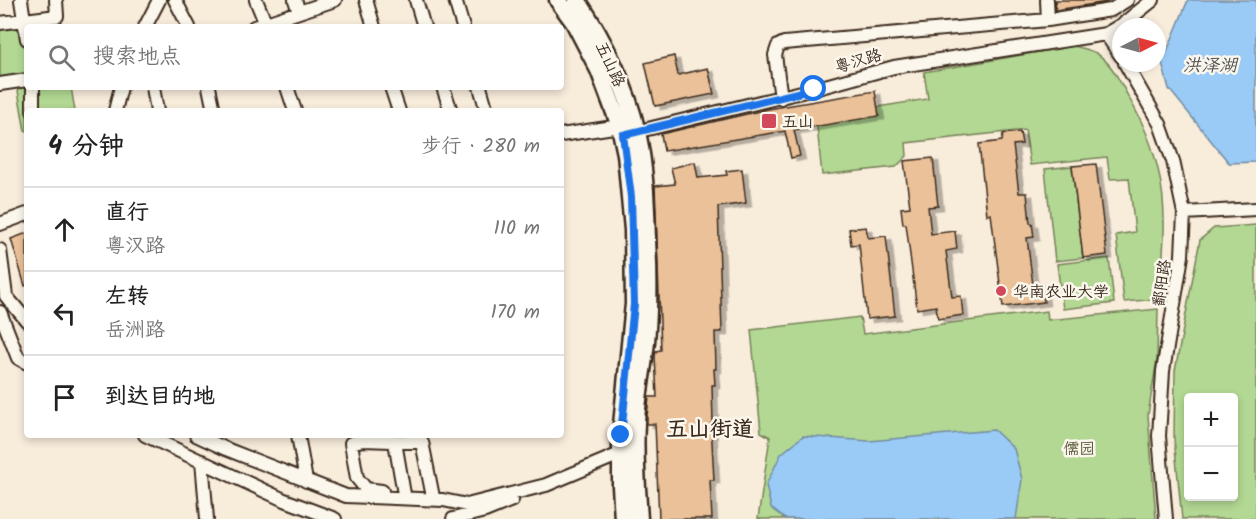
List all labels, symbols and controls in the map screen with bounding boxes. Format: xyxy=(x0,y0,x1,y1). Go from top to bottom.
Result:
north arrow xyxy=(1112,18,1166,72)
search box xyxy=(24,24,564,90)
street label: 五山路 xyxy=(588,38,631,92)
text: 搜索地点 xyxy=(93,40,181,75)
icon: search xyxy=(45,41,78,74)
street label: 粤汉路 xyxy=(832,43,885,80)
water label: 洪泽湖 xyxy=(1183,52,1239,81)
route start xyxy=(800,75,826,101)
place label: 五山 xyxy=(782,110,814,135)
marker: 五山 xyxy=(760,112,778,130)
text: 4 分钟 xyxy=(48,126,124,168)
text: 步行 · 280 m xyxy=(422,131,540,163)
text: 直行 xyxy=(105,196,149,231)
icon: ahead xyxy=(48,213,81,246)
text: 110 m xyxy=(494,213,540,245)
text: 粤汉路 xyxy=(105,231,165,263)
street label: 鄱阳路 xyxy=(1147,258,1178,309)
text: 左转 xyxy=(105,280,149,315)
place label: 华南农业大学 xyxy=(1013,280,1109,305)
marker: 华南农业大学 xyxy=(994,284,1008,298)
icon: left xyxy=(48,297,81,330)
text: 170 m xyxy=(491,297,540,329)
text: 岳洲路 xyxy=(105,315,165,347)
text: 到达目的地 xyxy=(105,380,215,415)
icon: arrive xyxy=(48,381,81,414)
map controls xyxy=(1184,393,1238,501)
button: + xyxy=(1184,393,1238,447)
district label: 五山街道 xyxy=(666,413,754,448)
route end xyxy=(607,421,633,447)
park label: 儒园 xyxy=(1063,437,1095,462)
button: − xyxy=(1184,447,1238,501)

